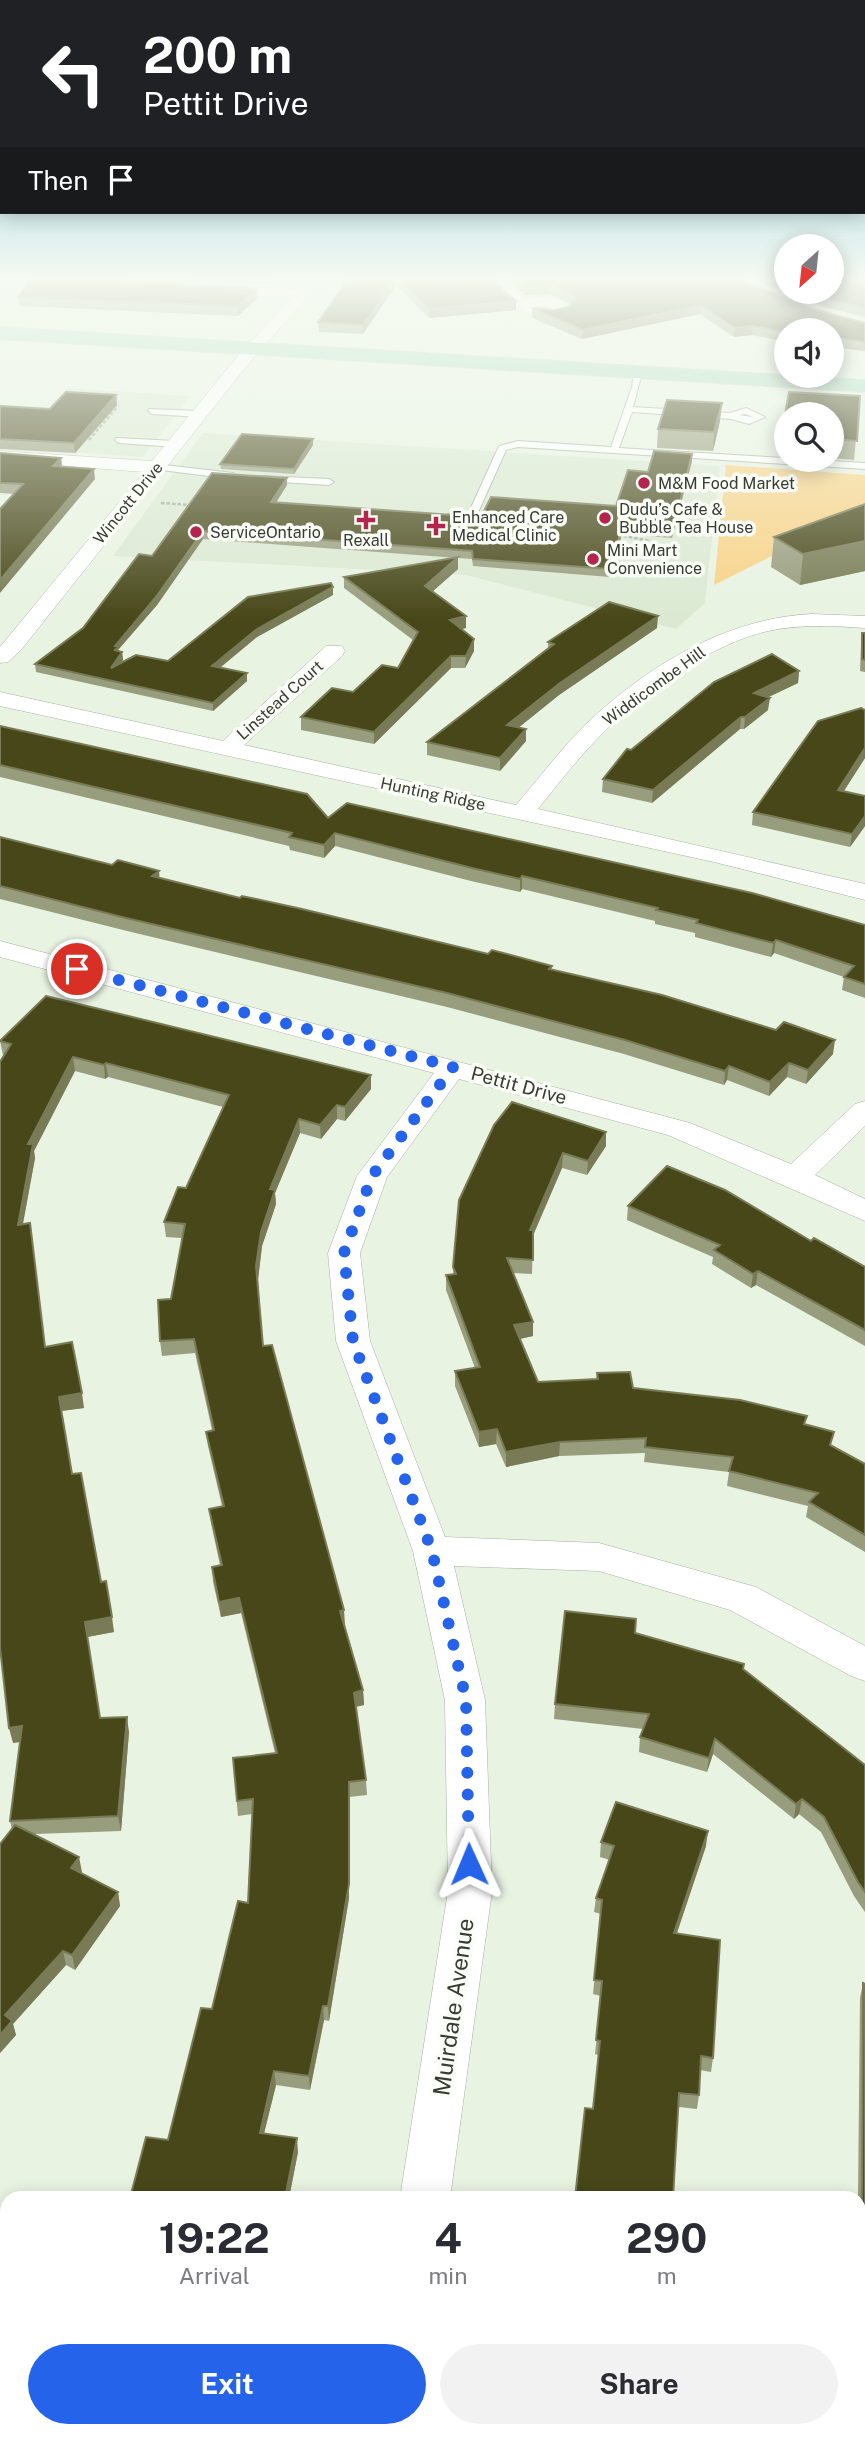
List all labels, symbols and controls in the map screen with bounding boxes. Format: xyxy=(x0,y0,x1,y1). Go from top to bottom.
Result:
text: 200 m xyxy=(143,26,292,84)
icon: left xyxy=(28,28,119,119)
text: Pettit Drive xyxy=(143,85,309,122)
icon: arrive xyxy=(102,161,140,199)
text: Then xyxy=(28,165,88,196)
north arrow xyxy=(774,234,844,304)
map controls xyxy=(774,234,844,472)
button: sound xyxy=(774,318,844,388)
button: search xyxy=(774,402,844,472)
street label: Wincott Drive xyxy=(89,458,167,548)
place label: M&M Food Market xyxy=(658,474,795,493)
marker: M&M Food Market xyxy=(636,475,652,491)
place label: Dudu’s Cafe & Bubble Tea House xyxy=(619,500,753,537)
place label: Enhanced Care Medical Clinic xyxy=(452,508,564,545)
marker: Dudu’s Cafe & Bubble Tea House xyxy=(597,510,613,526)
marker: Rexall xyxy=(358,512,374,528)
marker: Enhanced Care Medical Clinic xyxy=(426,516,446,536)
place label: ServiceOntario xyxy=(210,523,321,542)
marker: ServiceOntario xyxy=(188,524,204,540)
place label: Rexall xyxy=(343,531,389,550)
place label: Mini Mart Convenience xyxy=(607,541,702,578)
marker: Mini Mart Convenience xyxy=(585,551,601,567)
street label: Widdicombe Hill xyxy=(599,642,709,730)
street label: Linstead Court xyxy=(233,656,327,744)
street label: Hunting Ridge xyxy=(379,774,487,814)
pin xyxy=(47,939,107,999)
icon: arrive xyxy=(58,950,96,988)
street label: Pettit Drive xyxy=(469,1062,569,1108)
position arrow xyxy=(432,1827,506,1901)
street label: Muirdale Avenue xyxy=(427,1917,479,2097)
text: 19:22 xyxy=(159,2213,270,2262)
text: 4 xyxy=(434,2213,462,2262)
text: 290 xyxy=(626,2213,707,2262)
text: Arrival xyxy=(179,2262,250,2289)
text: min xyxy=(428,2262,467,2289)
text: m xyxy=(657,2262,677,2289)
button: Exit xyxy=(28,2344,426,2424)
button: Share xyxy=(440,2344,838,2424)

